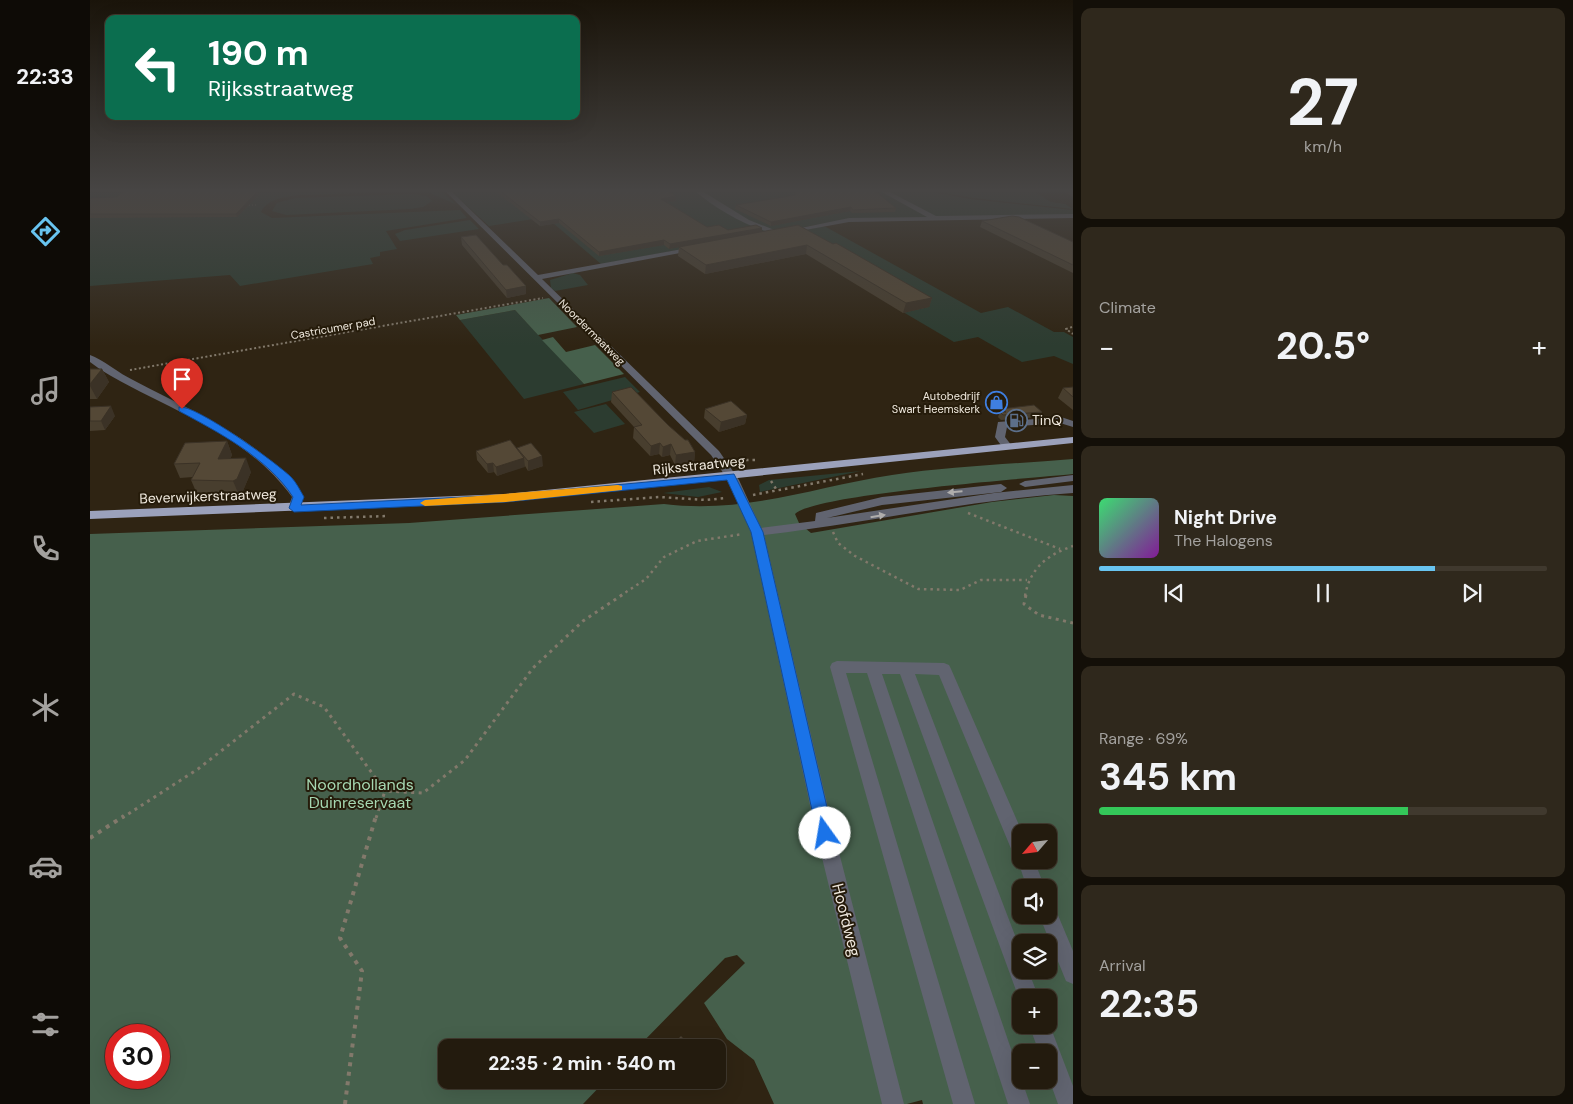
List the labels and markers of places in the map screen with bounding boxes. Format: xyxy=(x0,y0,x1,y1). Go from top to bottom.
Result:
pin xyxy=(161,358,203,409)
place label: Autobedrijf Swart Heemskerk xyxy=(892,389,980,416)
shop icon: Autobedrijf Swart Heemskerk xyxy=(984,390,1008,414)
fuel station icon: TinQ xyxy=(1004,408,1028,432)
place label: TinQ xyxy=(1032,411,1062,429)

